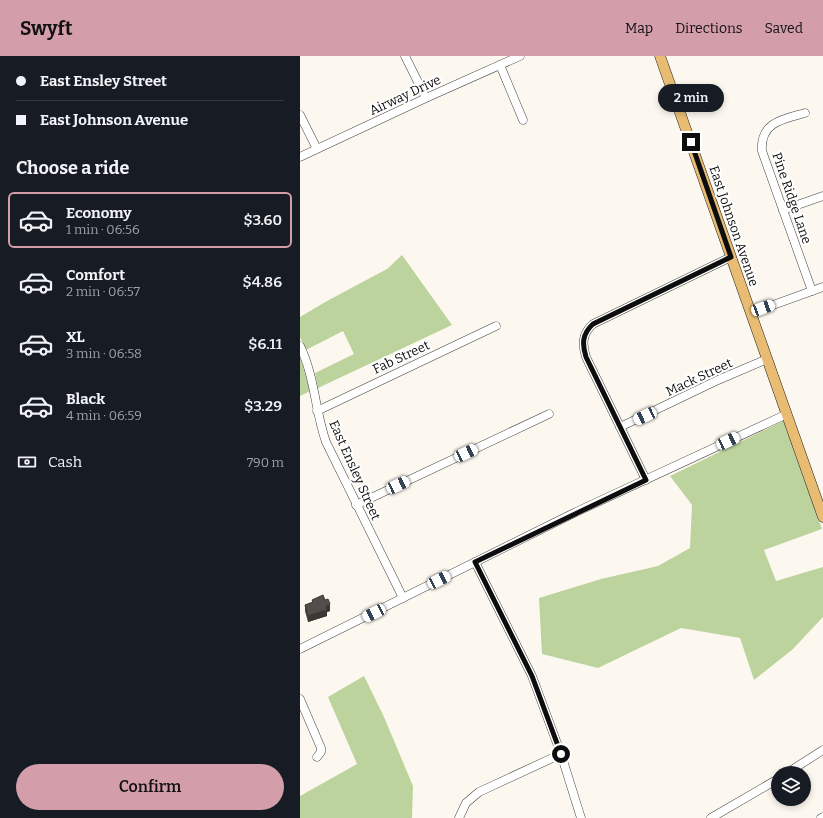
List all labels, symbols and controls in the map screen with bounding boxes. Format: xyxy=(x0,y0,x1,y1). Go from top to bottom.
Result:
text: Swyft xyxy=(20,17,72,40)
text: Map xyxy=(625,20,653,37)
text: Directions xyxy=(675,20,743,37)
text: Saved xyxy=(765,20,803,37)
text: East Ensley Street xyxy=(40,72,167,90)
street label: Airway Drive xyxy=(367,72,443,118)
callout: 2 min xyxy=(658,84,724,112)
text: 2 min xyxy=(674,90,708,105)
text: East Johnson Avenue xyxy=(40,111,188,129)
route end xyxy=(682,133,700,151)
street label: Pine Ridge Lane xyxy=(769,150,815,246)
text: Choose a ride xyxy=(16,157,129,179)
street label: East Johnson Avenue xyxy=(706,164,762,288)
icon: car xyxy=(18,202,54,238)
text: Economy xyxy=(66,204,132,222)
text: $3.60 xyxy=(243,211,282,229)
text: 1 min · 06:56 xyxy=(66,222,140,237)
icon: car xyxy=(18,264,54,300)
text: Comfort xyxy=(66,266,125,284)
text: $4.86 xyxy=(243,273,282,291)
text: 2 min · 06:57 xyxy=(66,284,140,299)
car xyxy=(750,298,776,318)
icon: car xyxy=(18,326,54,362)
text: XL xyxy=(66,328,85,346)
text: $6.11 xyxy=(248,335,282,353)
street label: Fab Street xyxy=(370,337,432,377)
text: 3 min · 06:58 xyxy=(66,346,142,361)
street label: Mack Street xyxy=(663,355,735,399)
icon: car xyxy=(18,388,54,424)
text: Black xyxy=(66,390,105,408)
text: $3.29 xyxy=(244,397,282,415)
car xyxy=(632,405,658,427)
text: 4 min · 06:59 xyxy=(66,408,142,423)
street label: East Ensley Street xyxy=(326,418,384,522)
car xyxy=(715,430,741,452)
car xyxy=(453,442,479,464)
icon: cash xyxy=(16,451,38,473)
text: Cash xyxy=(48,453,82,471)
text: 790 m xyxy=(247,455,284,470)
car xyxy=(385,474,411,496)
car xyxy=(426,569,452,591)
car xyxy=(361,602,387,624)
route start xyxy=(552,745,570,763)
button: Confirm xyxy=(16,764,284,810)
map controls xyxy=(771,766,811,806)
button: layers xyxy=(771,766,811,806)

